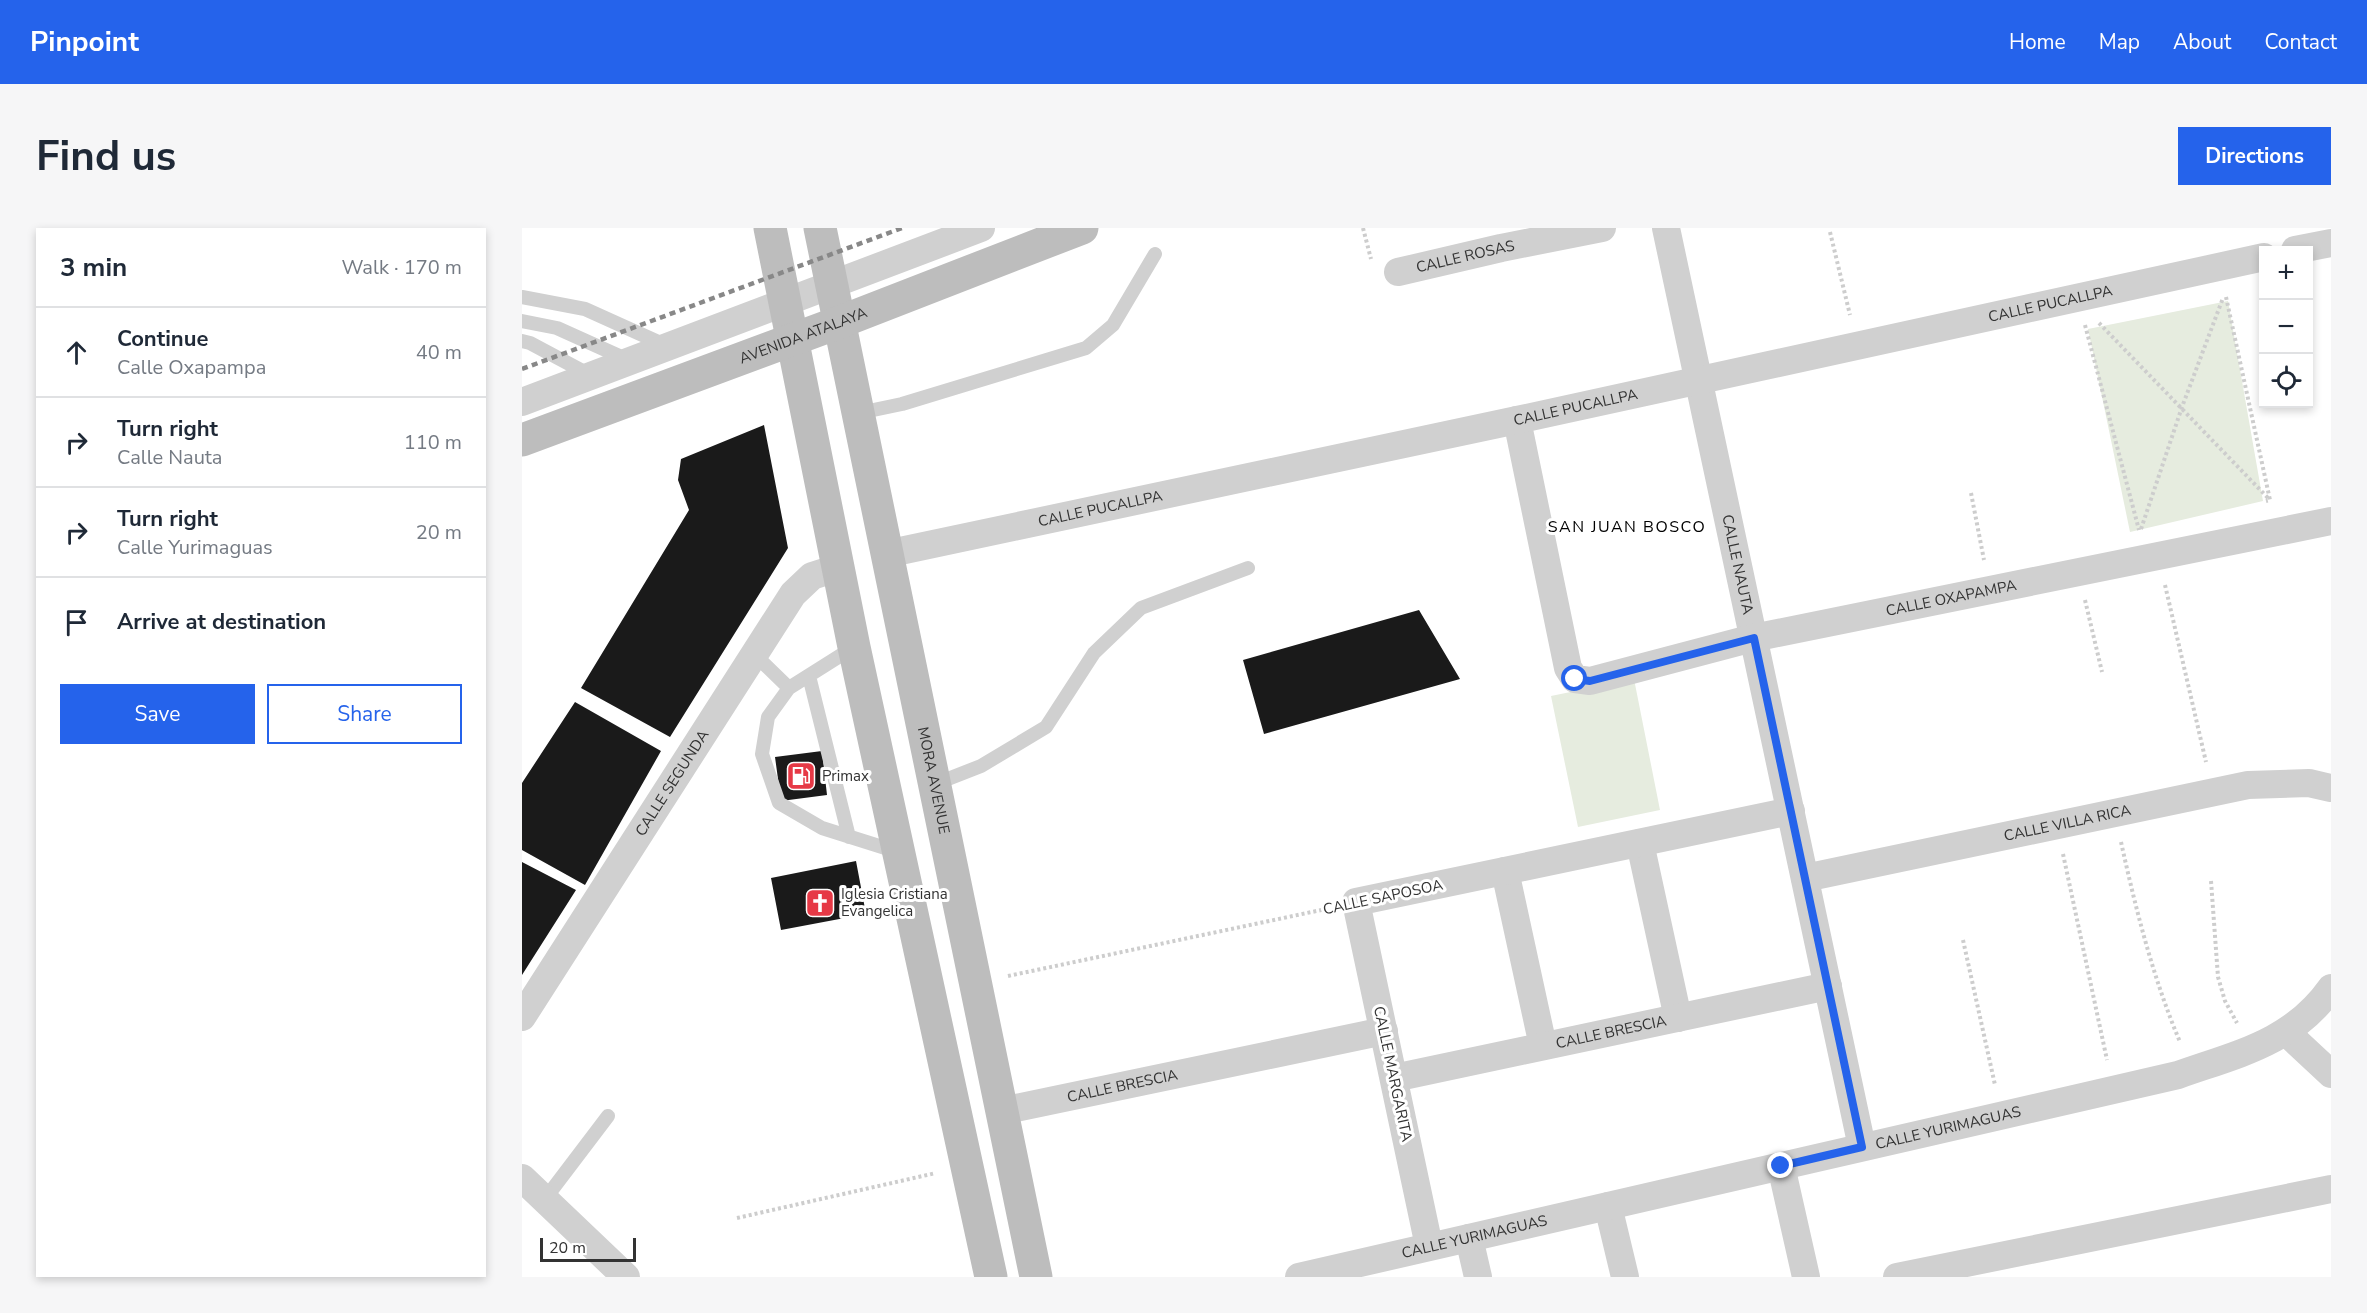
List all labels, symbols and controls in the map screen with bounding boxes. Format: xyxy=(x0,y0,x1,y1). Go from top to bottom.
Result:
text: Pinpoint xyxy=(30,23,139,61)
text: Home xyxy=(2009,28,2066,56)
text: Map xyxy=(2099,28,2140,56)
text: About xyxy=(2173,28,2231,56)
text: Contact xyxy=(2264,28,2337,56)
button: Directions xyxy=(2178,127,2331,185)
text: Find us xyxy=(36,128,176,185)
street label: CALLE ROSAS xyxy=(1414,236,1516,277)
map controls xyxy=(2259,246,2313,408)
button: + xyxy=(2259,246,2313,300)
text: 3 min xyxy=(60,250,127,285)
text: Walk · 170 m xyxy=(342,254,462,281)
street label: CALLE PUCALLPA xyxy=(1986,280,2114,327)
button: − xyxy=(2259,300,2313,354)
street label: AVENIDA ATALAYA xyxy=(736,302,870,369)
text: Continue xyxy=(117,324,208,354)
icon: ahead xyxy=(60,336,93,369)
text: 40 m xyxy=(416,339,462,366)
text: Calle Oxapampa xyxy=(117,354,266,381)
button: locate xyxy=(2259,354,2313,408)
street label: CALLE PUCALLPA xyxy=(1512,384,1640,430)
text: Turn right xyxy=(117,414,218,444)
icon: right xyxy=(60,426,93,459)
text: 110 m xyxy=(404,429,462,456)
text: Calle Nauta xyxy=(117,444,222,471)
street label: CALLE PUCALLPA xyxy=(1036,486,1164,531)
text: Turn right xyxy=(117,504,218,534)
street label: CALLE NAUTA xyxy=(1717,513,1758,616)
icon: right xyxy=(60,516,93,549)
district label: SAN JUAN BOSCO xyxy=(1548,516,1706,538)
text: 20 m xyxy=(416,519,462,546)
text: Calle Yurimaguas xyxy=(117,534,273,561)
street label: CALLE OXAPAMPA xyxy=(1884,575,2018,621)
icon: arrive xyxy=(60,606,93,639)
text: Arrive at destination xyxy=(117,607,326,637)
route start xyxy=(1561,665,1587,691)
button: Save xyxy=(60,684,255,744)
button: Share xyxy=(267,684,462,744)
street label: MORA AVENUE xyxy=(913,725,955,836)
street label: CALLE SEGUNDA xyxy=(631,726,713,840)
fuel station icon: Primax xyxy=(785,760,817,792)
place label: Primax xyxy=(822,766,869,786)
street label: CALLE VILLA RICA xyxy=(2002,800,2133,846)
street label: CALLE SAPOSOA xyxy=(1321,875,1445,919)
place label: Iglesia Cristiana Evangelica xyxy=(841,884,948,921)
church icon: Iglesia Cristiana Evangelica xyxy=(804,887,836,919)
street label: CALLE MARGARITA xyxy=(1369,1004,1417,1144)
street label: CALLE BRESCIA xyxy=(1554,1010,1668,1053)
street label: CALLE BRESCIA xyxy=(1065,1064,1180,1107)
street label: CALLE YURIMAGUAS xyxy=(1873,1101,2023,1154)
route end xyxy=(1767,1152,1793,1178)
street label: CALLE YURIMAGUAS xyxy=(1400,1210,1549,1263)
scale bar xyxy=(540,1235,636,1262)
text: 20 m xyxy=(549,1237,586,1259)

